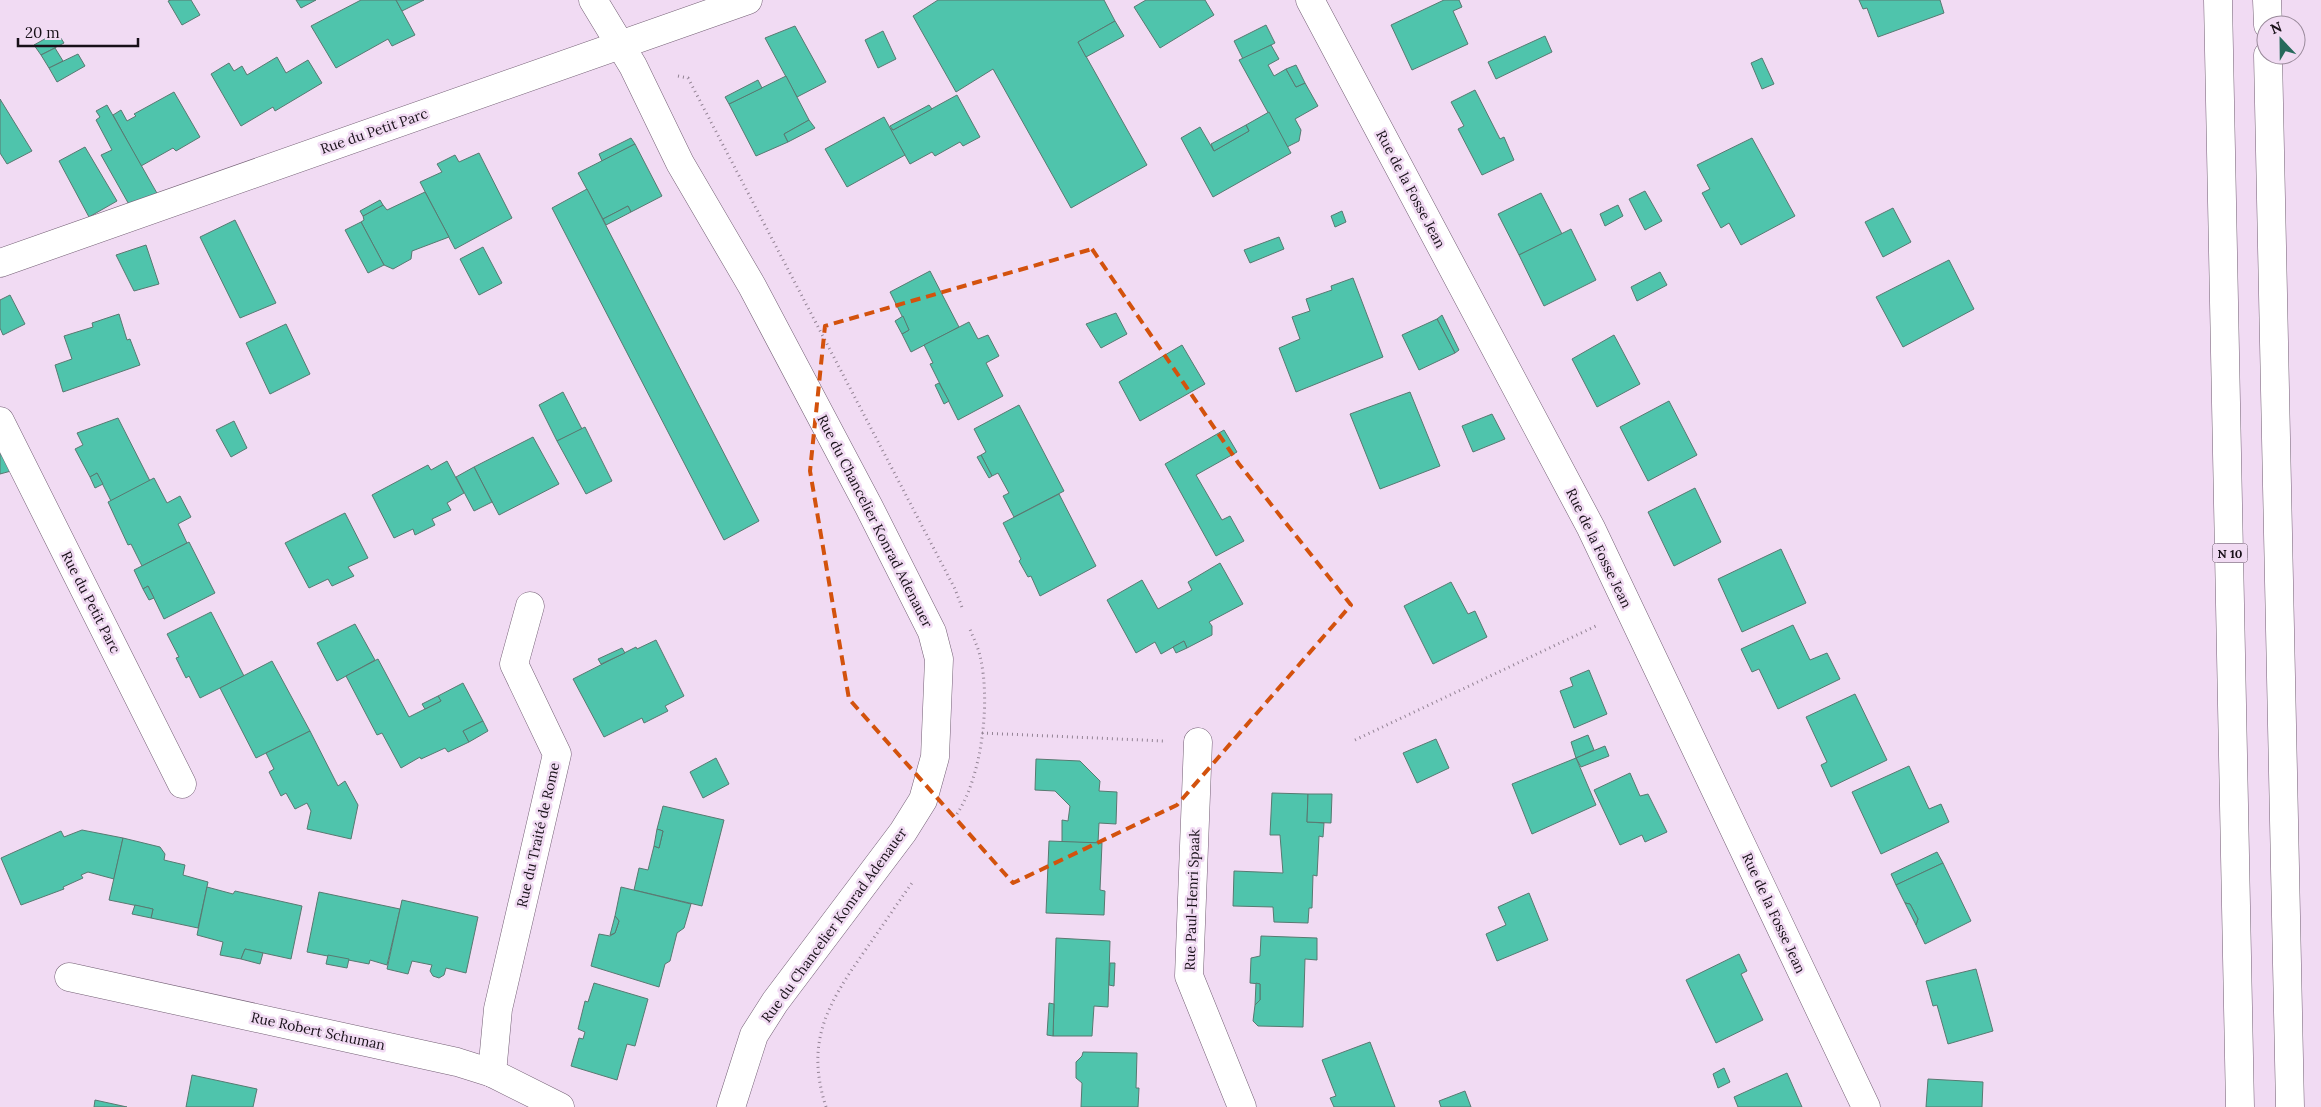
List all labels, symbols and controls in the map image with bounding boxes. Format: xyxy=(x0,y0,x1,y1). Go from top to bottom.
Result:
scale bar xyxy=(18,15,138,47)
north arrow xyxy=(2256,15,2306,65)
text: N xyxy=(2268,18,2285,38)
text: 20 m xyxy=(25,23,60,42)
street label: Rue du Petit Parc xyxy=(318,104,430,158)
street label: Rue de la Fosse Jean xyxy=(1372,127,1450,251)
street label: Rue du Chancelier Konrad Adenauer xyxy=(813,412,937,630)
street label: Rue de la Fosse Jean xyxy=(1562,485,1636,611)
road number: N 10 xyxy=(2212,544,2248,562)
street label: Rue du Petit Parc xyxy=(57,548,125,656)
street label: Rue du Traité de Rome xyxy=(513,760,564,909)
street label: Rue du Chancelier Konrad Adenauer xyxy=(757,824,911,1026)
street label: Rue Paul-Henri Spaak xyxy=(1181,829,1203,971)
street label: Rue de la Fosse Jean xyxy=(1738,850,1810,977)
street label: Rue Robert Schuman xyxy=(249,1008,387,1054)

